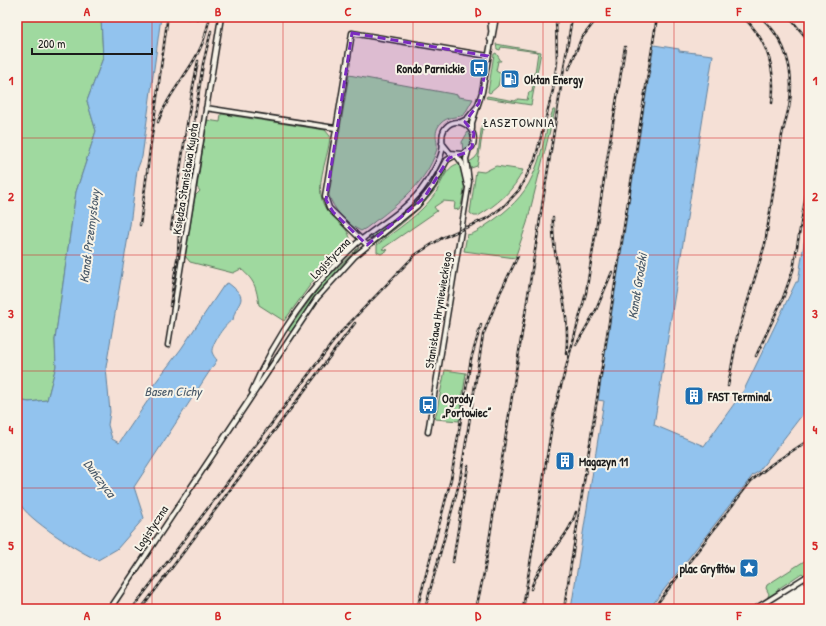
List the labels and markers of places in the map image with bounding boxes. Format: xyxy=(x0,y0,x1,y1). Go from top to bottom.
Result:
bus stop icon: Rondo Parnickie xyxy=(468,57,490,79)
place label: Rondo Parnickie xyxy=(397,60,465,77)
fuel station icon: Oktan Energy xyxy=(499,68,521,90)
place label: Oktan Energy xyxy=(524,71,583,89)
building icon: FAST Terminal xyxy=(683,385,705,407)
place label: FAST Terminal xyxy=(707,388,772,405)
place label: Ogrody „Portowiec” xyxy=(442,390,491,421)
bus stop icon: Ogrody „Portowiec” xyxy=(417,394,439,416)
building icon: Magazyn 11 xyxy=(554,450,576,472)
place label: Magazyn 11 xyxy=(579,453,629,471)
place icon: plac Gryfitów xyxy=(738,557,760,579)
place label: plac Gryfitów xyxy=(680,560,735,578)

